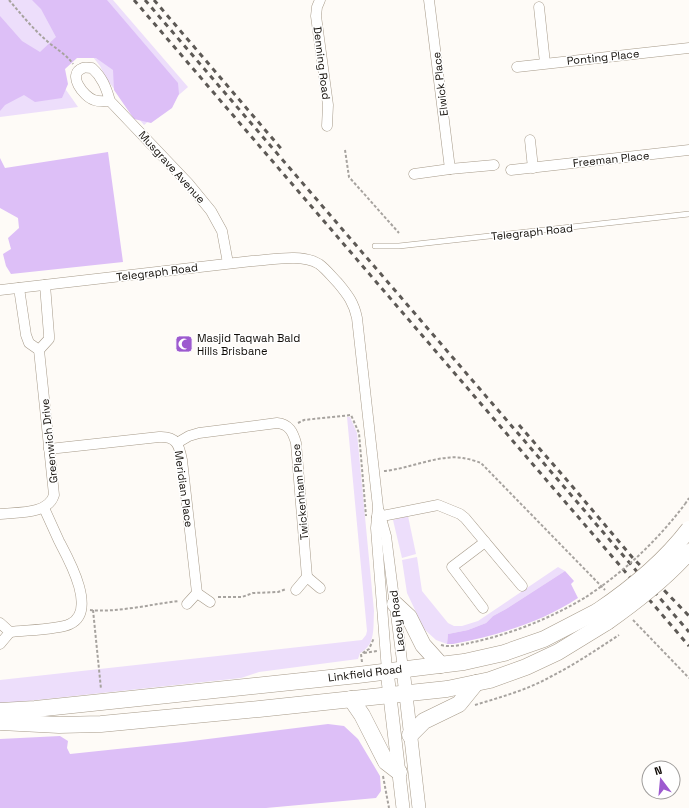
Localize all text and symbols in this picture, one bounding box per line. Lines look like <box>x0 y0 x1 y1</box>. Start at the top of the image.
street label: Denning Road <box>311 26 333 100</box>
street label: Ponting Place <box>566 46 640 68</box>
street label: Elwick Place <box>429 51 451 117</box>
street label: Musgrave Avenue <box>136 128 208 206</box>
street label: Freeman Place <box>572 148 650 170</box>
street label: Telegraph Road <box>490 221 574 243</box>
street label: Telegraph Road <box>115 260 199 284</box>
place label: Masjid Taqwah Bald Hills Brisbane <box>197 331 300 358</box>
mosque icon: Masjid Taqwah Bald Hills Brisbane <box>174 334 194 354</box>
street label: Greenwich Drive <box>38 398 60 484</box>
street label: Twickenham Place <box>289 443 311 541</box>
street label: Meridian Place <box>172 450 196 528</box>
street label: Lacey Road <box>386 589 408 653</box>
street label: Linkfield Road <box>327 661 403 685</box>
north arrow <box>641 760 681 800</box>
text: N <box>653 763 664 778</box>

